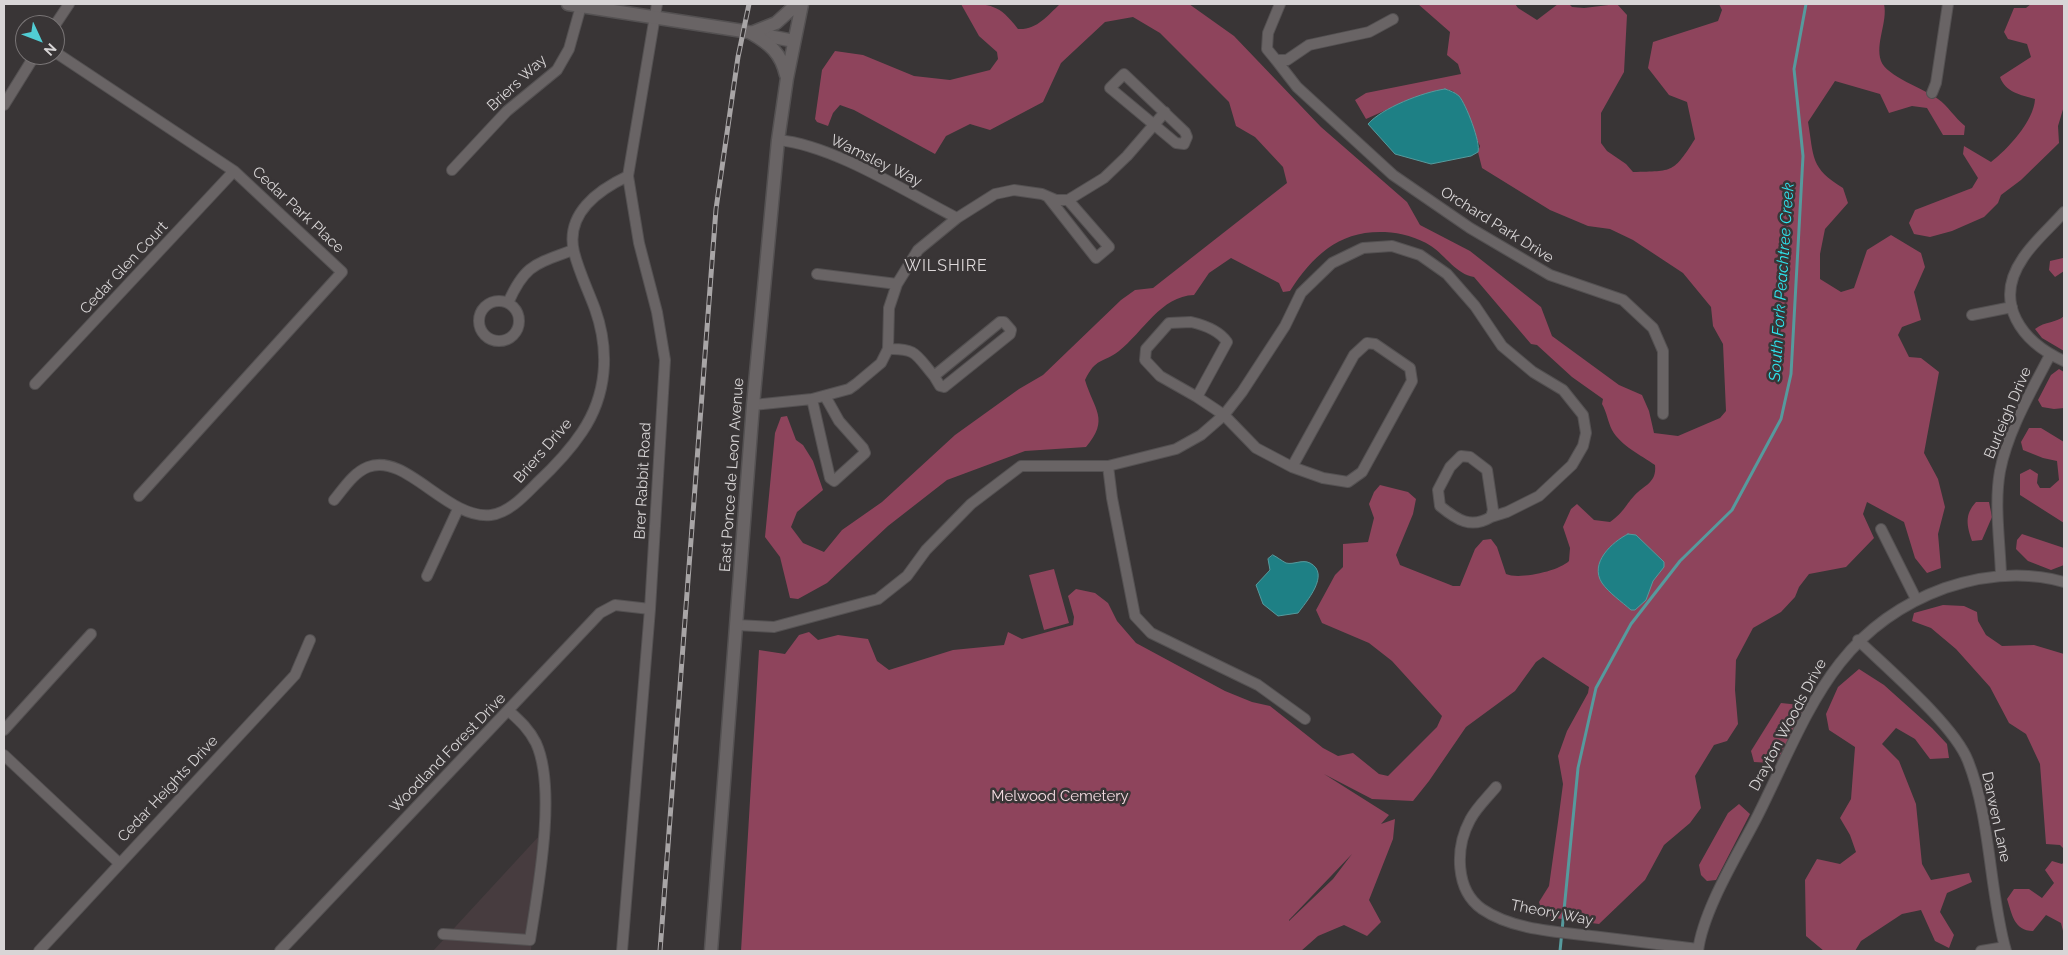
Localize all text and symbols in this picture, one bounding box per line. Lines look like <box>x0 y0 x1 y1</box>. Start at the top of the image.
north arrow <box>15 15 65 65</box>
text: N <box>41 40 60 59</box>
street label: Briers Way <box>484 51 550 115</box>
street label: Wamsley Way <box>827 131 925 191</box>
street label: Cedar Park Place <box>248 163 348 257</box>
water label: South Fork Peachtree Creek <box>1765 182 1799 382</box>
street label: Orchard Park Drive <box>1437 183 1557 267</box>
street label: Cedar Glen Court <box>76 218 172 318</box>
district label: WILSHIRE <box>903 256 989 276</box>
street label: Burleigh Drive <box>1981 364 2035 462</box>
street label: East Ponce de Leon Avenue <box>716 377 748 573</box>
street label: Briers Drive <box>510 415 576 487</box>
street label: Brer Rabbit Road <box>631 422 655 540</box>
street label: Drayton Woods Drive <box>1746 656 1830 794</box>
street label: Woodland Forest Drive <box>386 690 510 816</box>
street label: Cedar Heights Drive <box>114 732 222 846</box>
street label: Darwen Lane <box>1978 770 2014 864</box>
park label: Melwood Cemetery <box>991 787 1129 805</box>
street label: Theory Way <box>1509 896 1595 930</box>

